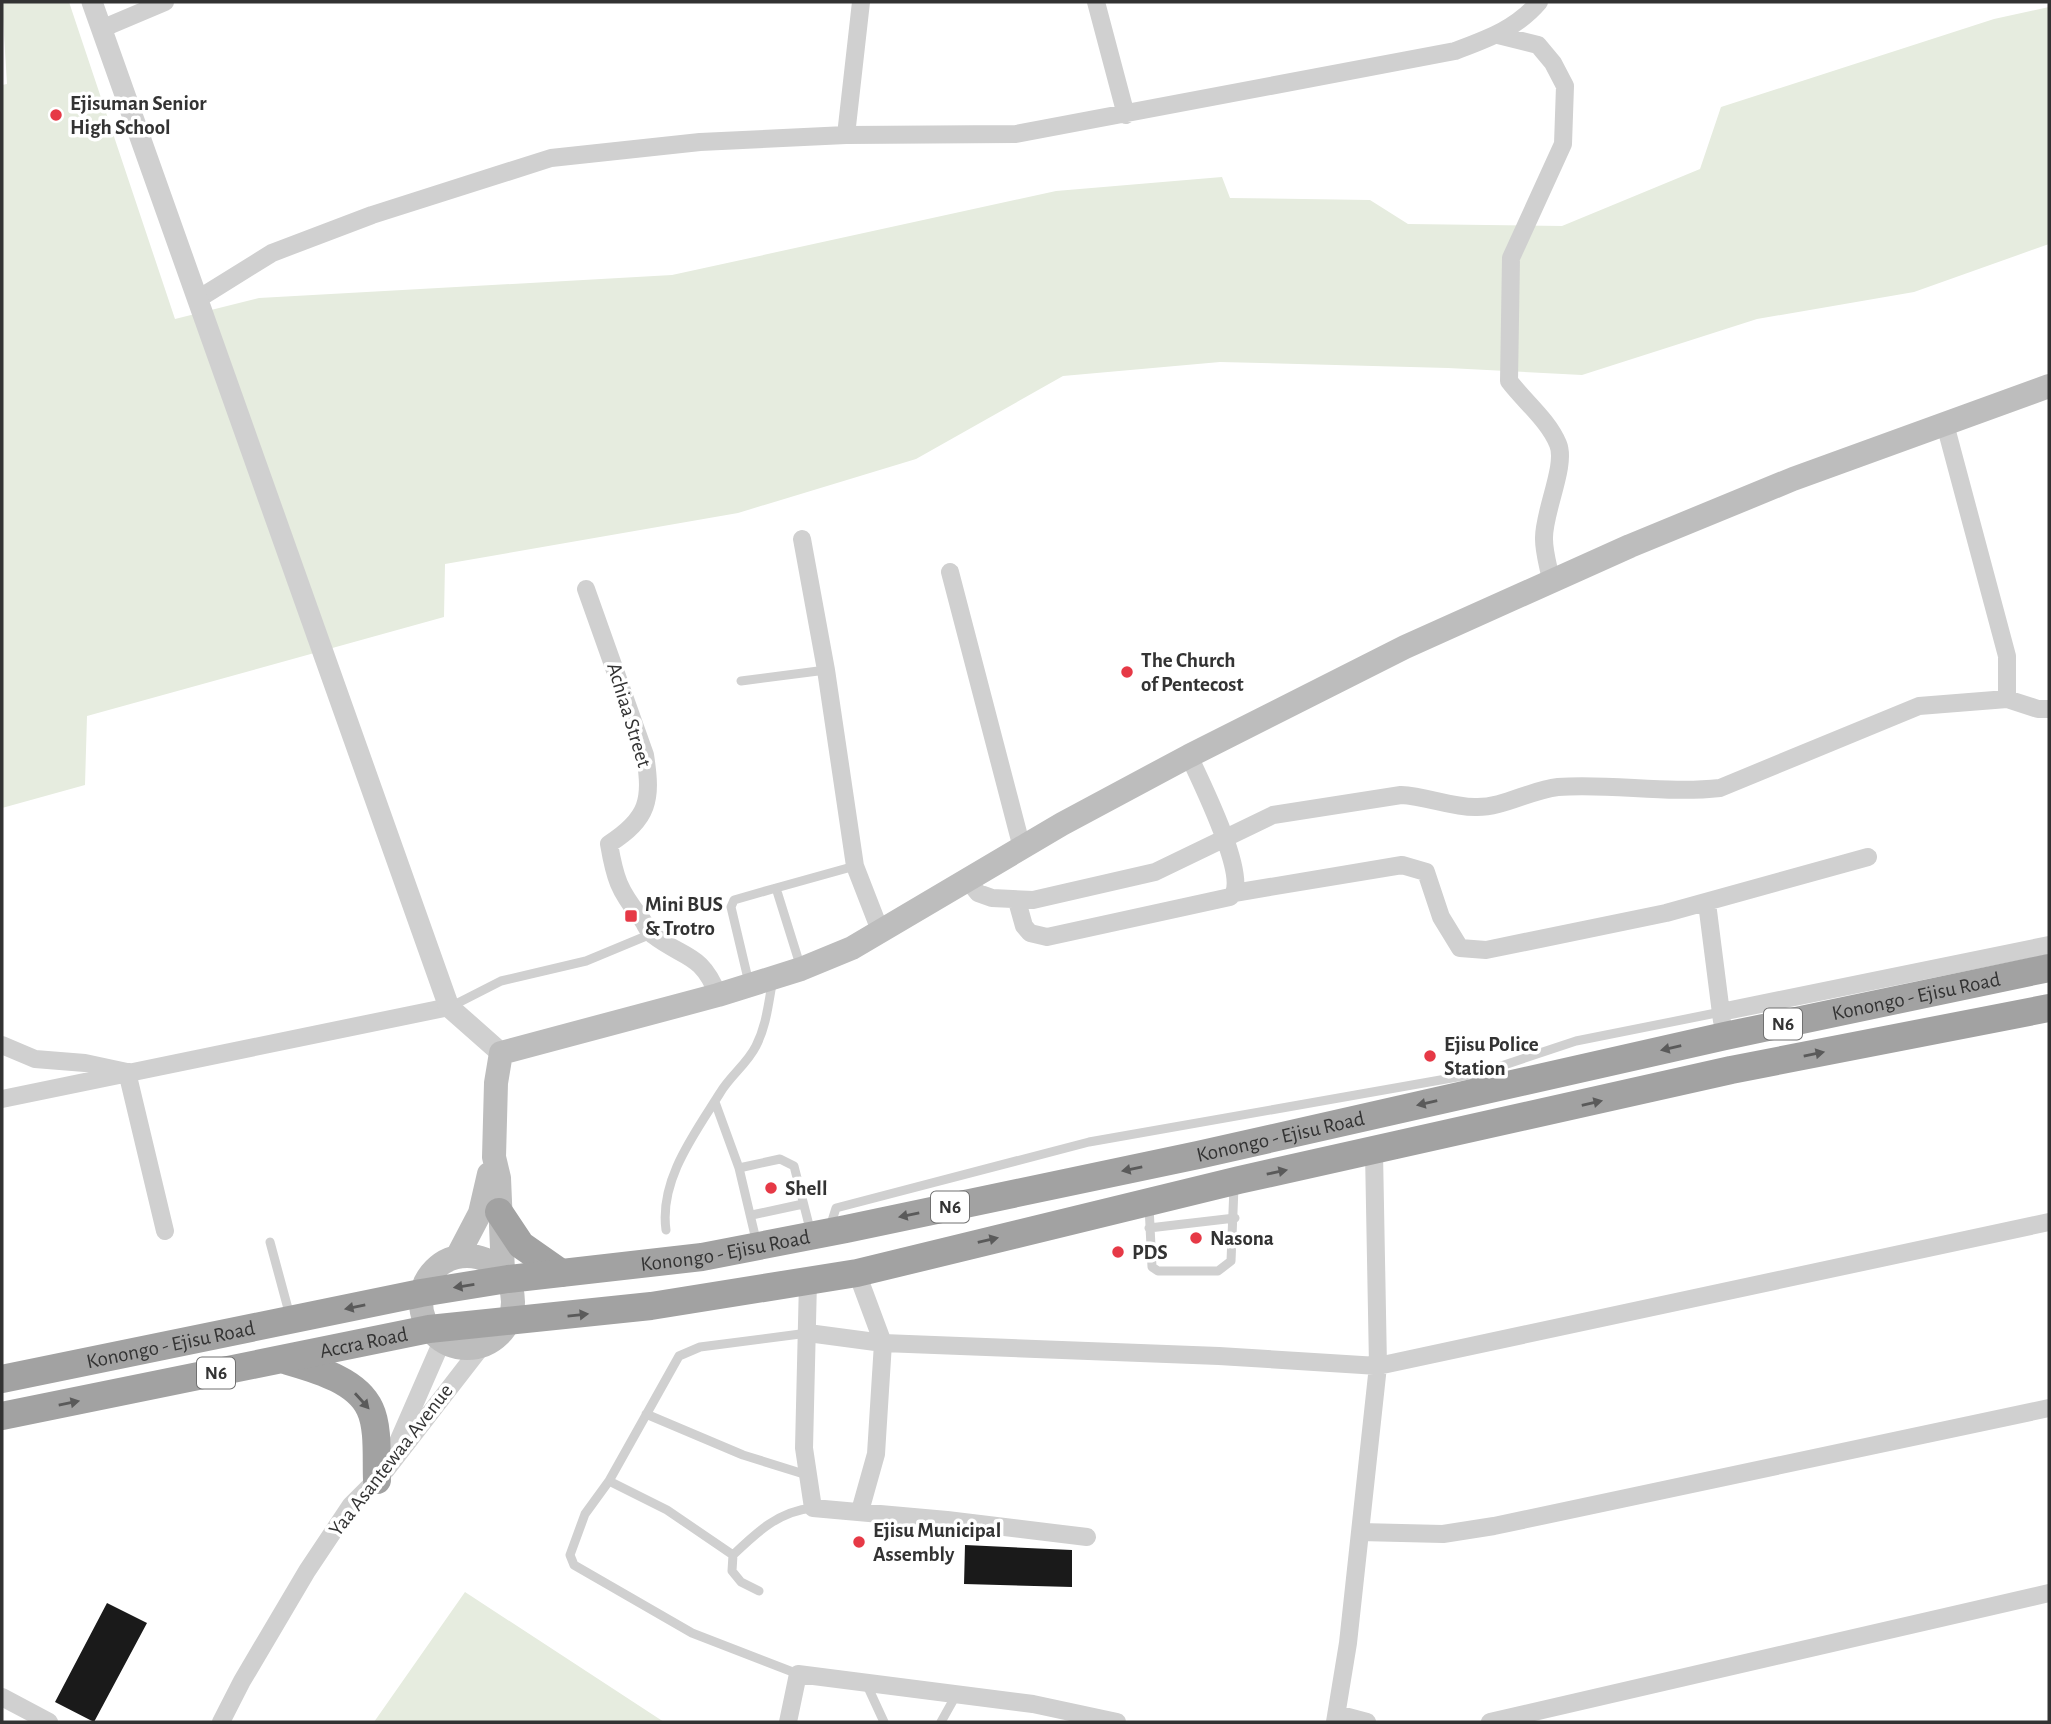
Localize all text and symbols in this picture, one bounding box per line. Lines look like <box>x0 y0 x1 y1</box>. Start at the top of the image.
place label: Ejisuman Senior High School <box>70 93 207 138</box>
marker: Ejisuman Senior High School <box>48 107 64 123</box>
place label: The Church of Pentecost <box>1141 650 1244 695</box>
street label: Achiaa Street <box>603 660 655 770</box>
marker: The Church of Pentecost <box>1119 664 1135 680</box>
place label: Mini BUS & Trotro <box>645 894 723 939</box>
marker: Mini BUS & Trotro <box>623 908 639 924</box>
street label: Konongo - Ejisu Road <box>1830 968 2002 1024</box>
road number: N6 <box>1764 1008 1802 1040</box>
place label: Ejisu Police Station <box>1444 1034 1539 1079</box>
one-way arrow <box>1660 1043 1682 1054</box>
marker: Ejisu Police Station <box>1422 1048 1438 1064</box>
one-way arrow <box>1803 1048 1825 1059</box>
one-way arrow <box>1581 1097 1603 1108</box>
one-way arrow <box>1416 1098 1438 1109</box>
street label: Konongo - Ejisu Road <box>1195 1107 1366 1166</box>
one-way arrow <box>1121 1164 1143 1175</box>
one-way arrow <box>1266 1167 1288 1178</box>
place label: Shell <box>785 1178 827 1199</box>
marker: Shell <box>763 1180 779 1196</box>
road number: N6 <box>931 1191 969 1222</box>
one-way arrow <box>898 1210 920 1221</box>
street label: Konongo - Ejisu Road <box>639 1226 812 1274</box>
place label: Nasona <box>1210 1228 1274 1249</box>
marker: Nasona <box>1188 1230 1204 1246</box>
one-way arrow <box>978 1234 1000 1245</box>
place label: PDS <box>1132 1242 1168 1263</box>
marker: PDS <box>1110 1244 1126 1260</box>
one-way arrow <box>453 1281 475 1292</box>
one-way arrow <box>344 1302 366 1313</box>
one-way arrow <box>567 1309 589 1320</box>
street label: Konongo - Ejisu Road <box>84 1317 257 1372</box>
street label: Accra Road <box>318 1323 410 1362</box>
road number: N6 <box>197 1358 235 1388</box>
street label: Yaa Asantewaa Avenue <box>325 1380 457 1540</box>
one-way arrow <box>354 1392 370 1410</box>
one-way arrow <box>58 1397 80 1408</box>
place label: Ejisu Municipal Assembly <box>873 1520 1001 1565</box>
marker: Ejisu Municipal Assembly <box>851 1534 867 1550</box>

